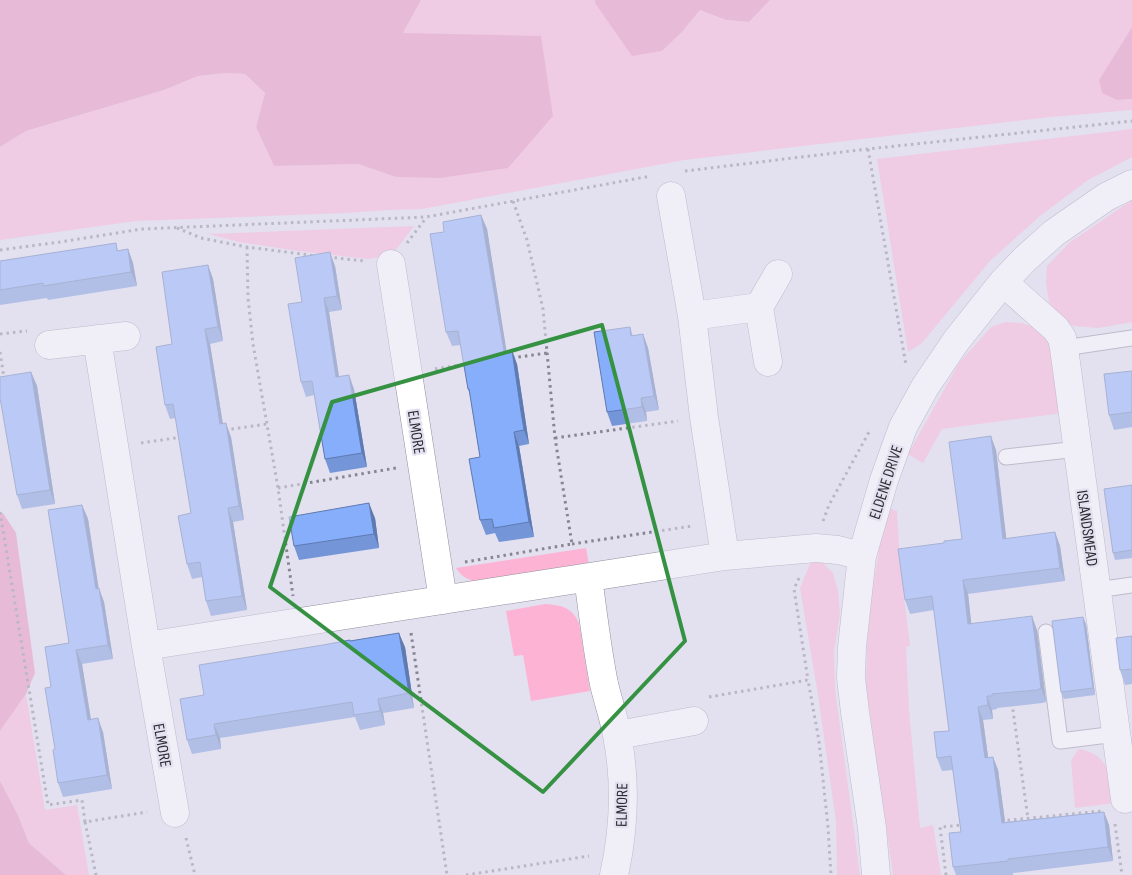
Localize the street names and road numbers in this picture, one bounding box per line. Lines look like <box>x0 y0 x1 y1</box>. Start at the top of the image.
street label: ELMORE <box>403 409 428 455</box>
street label: ELDENE DRIVE <box>866 443 907 522</box>
street label: ISLANDSMEAD <box>1072 489 1101 568</box>
street label: ELMORE <box>148 722 175 769</box>
street label: ELMORE <box>613 783 632 827</box>

